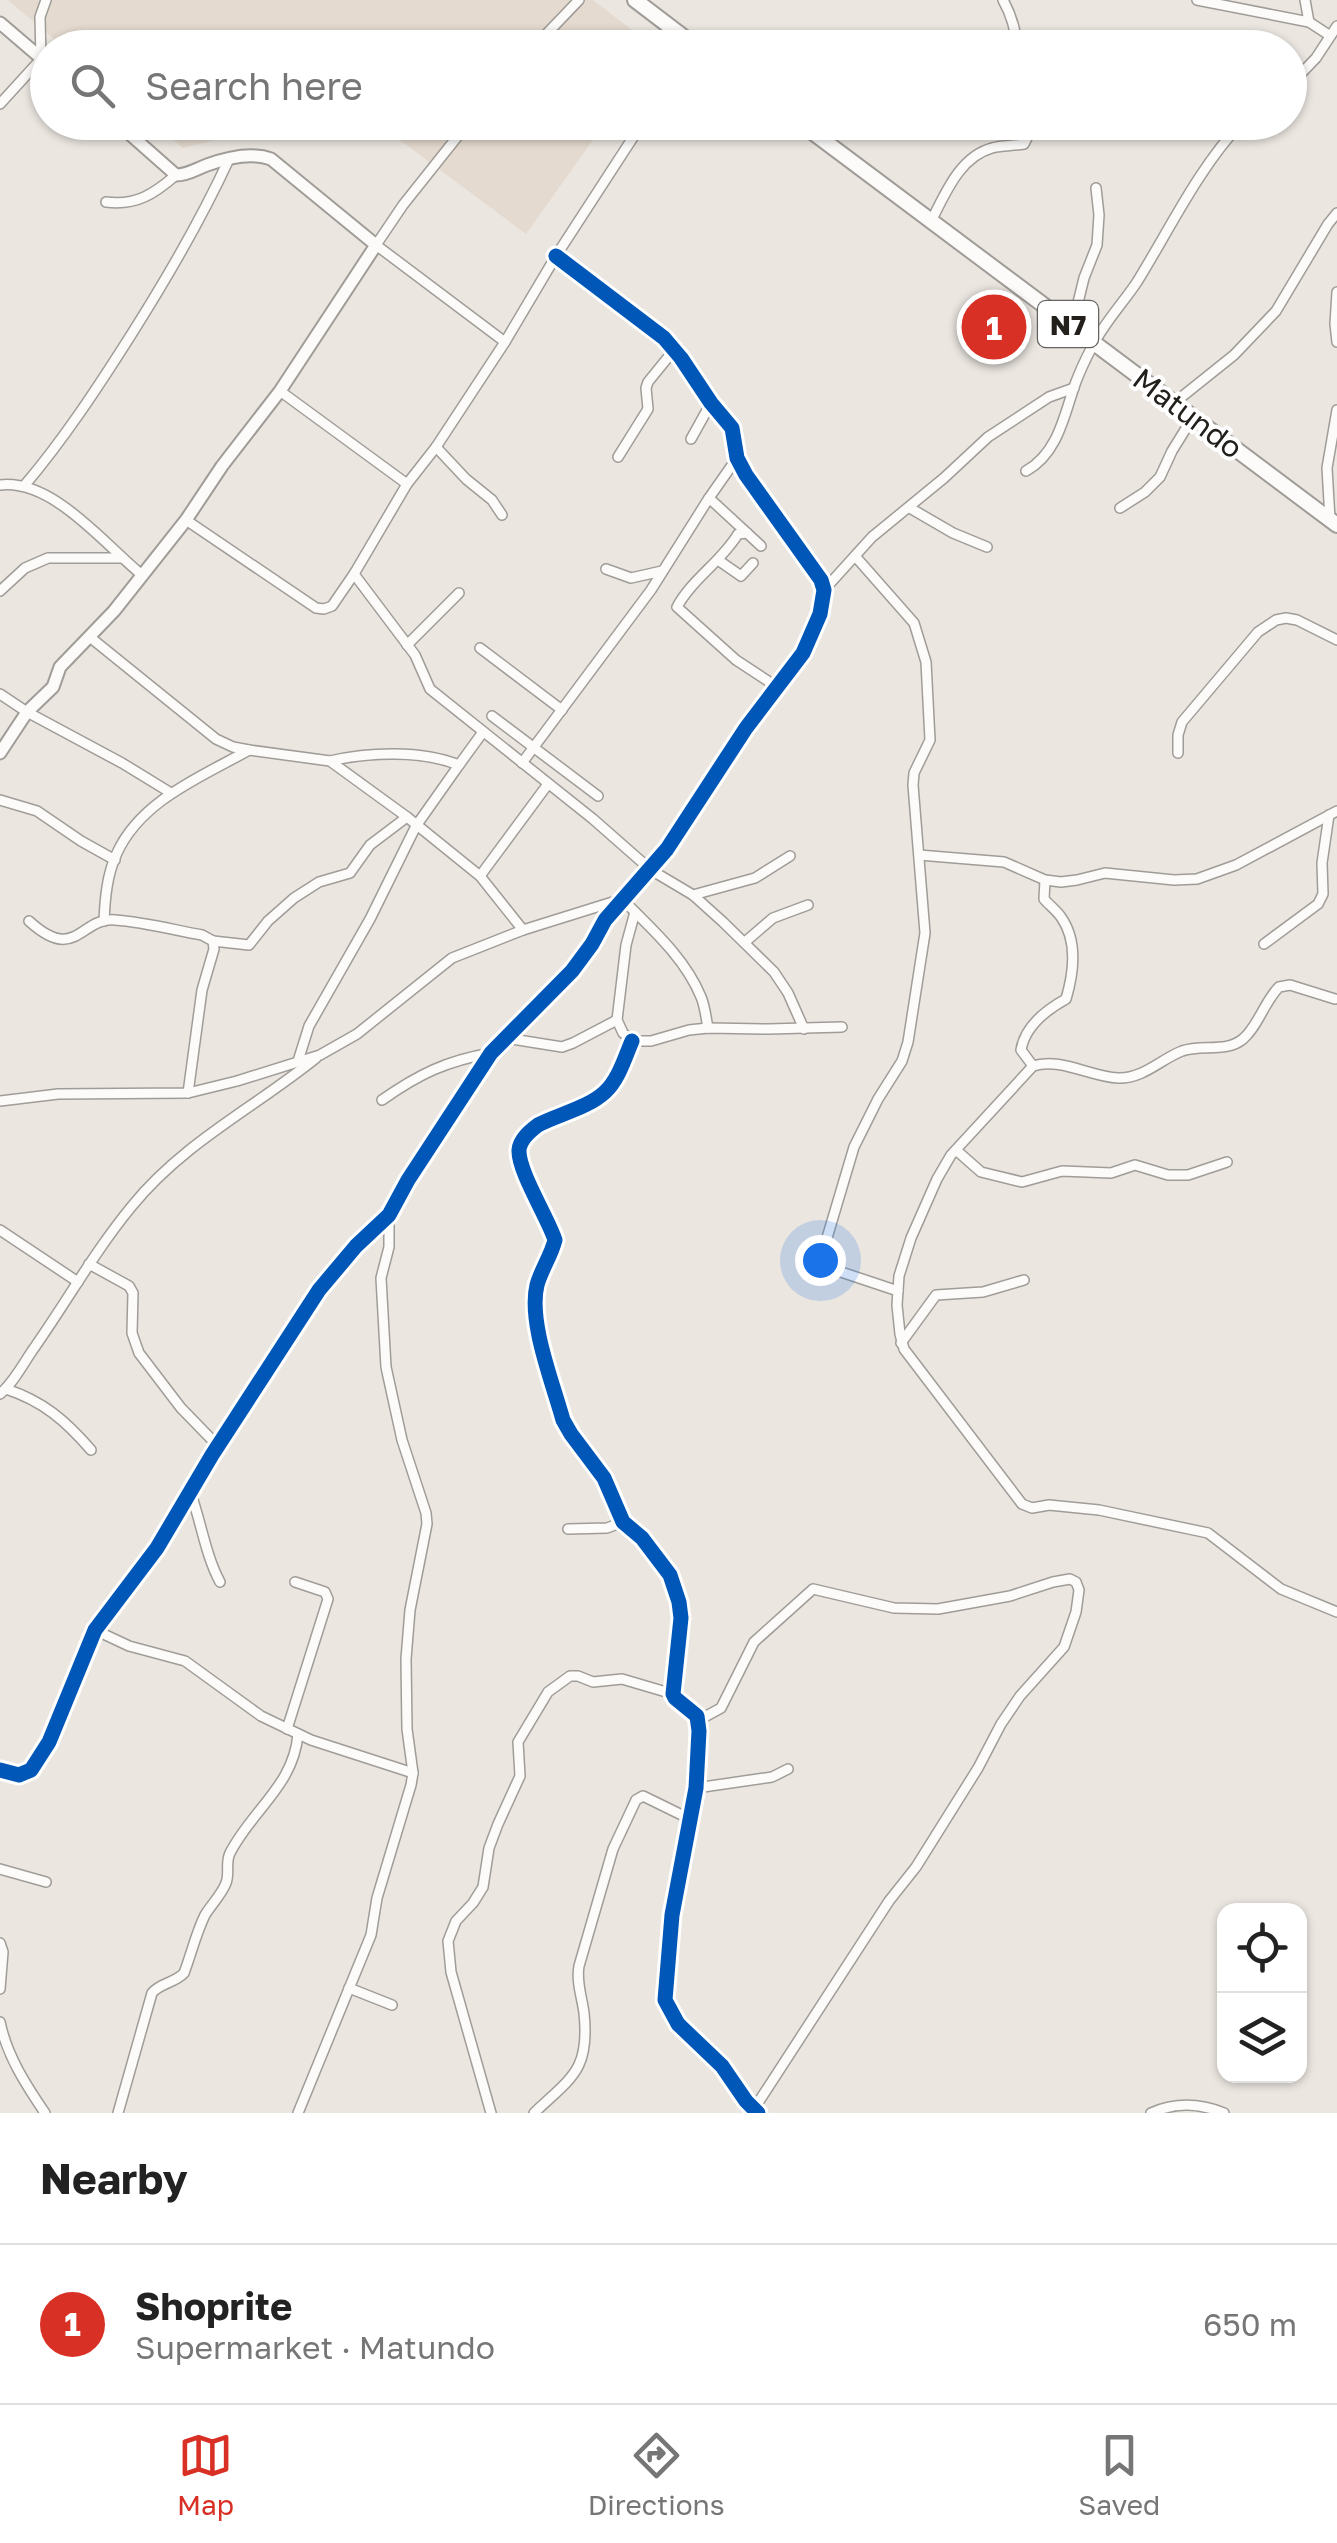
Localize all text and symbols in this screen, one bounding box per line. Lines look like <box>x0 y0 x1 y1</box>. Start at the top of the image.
search box <box>30 30 1307 140</box>
icon: search <box>65 58 120 113</box>
text: Search here <box>145 63 363 108</box>
pin: 1 <box>962 290 1026 364</box>
road number: N7 <box>1038 301 1098 347</box>
street label: Matundo <box>1126 360 1250 466</box>
your location <box>795 1235 846 1286</box>
map controls <box>1217 1903 1307 2083</box>
button: locate <box>1217 1903 1307 1993</box>
button: layers <box>1217 1993 1307 2083</box>
text: Nearby <box>40 2153 188 2203</box>
text: Shoprite <box>135 2283 292 2328</box>
text: 1 <box>64 2305 81 2343</box>
text: 650 m <box>1203 2305 1297 2343</box>
text: Supermarket · Matundo <box>135 2328 495 2366</box>
tab: Map <box>177 2428 234 2521</box>
tab: Directions <box>588 2428 725 2521</box>
tab: Saved <box>1078 2428 1160 2521</box>

